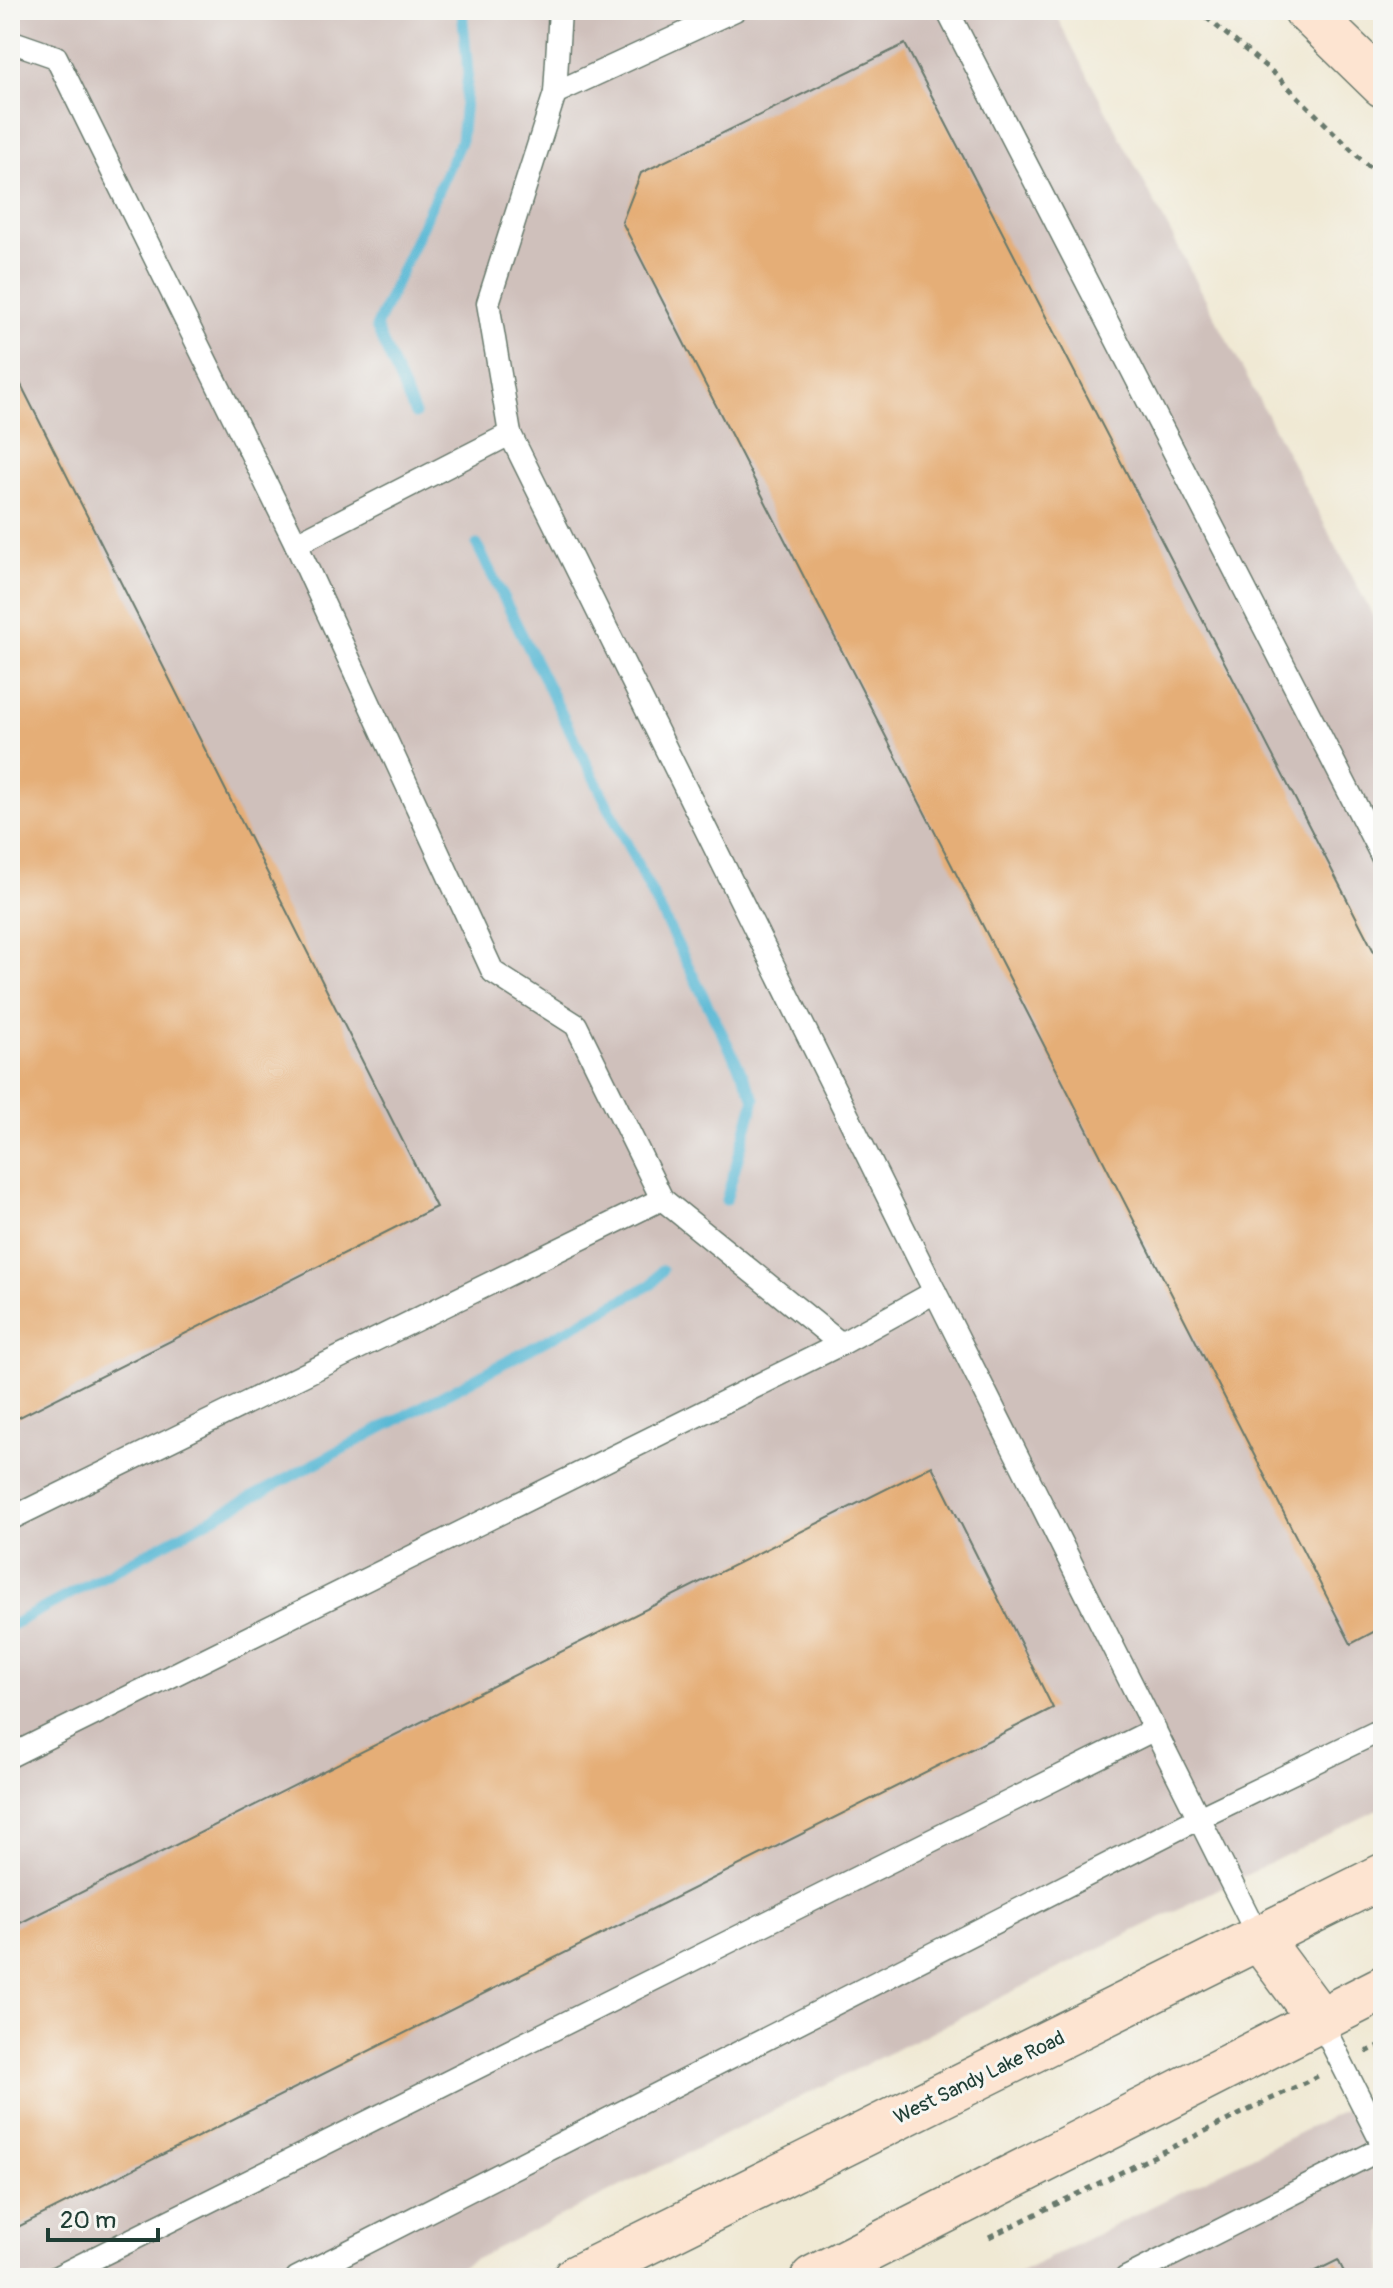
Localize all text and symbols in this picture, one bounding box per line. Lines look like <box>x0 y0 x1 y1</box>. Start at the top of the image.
street label: West Sandy Lake Road <box>890 2025 1069 2130</box>
scale bar <box>48 2192 158 2242</box>
text: 20 m <box>60 2206 116 2235</box>

